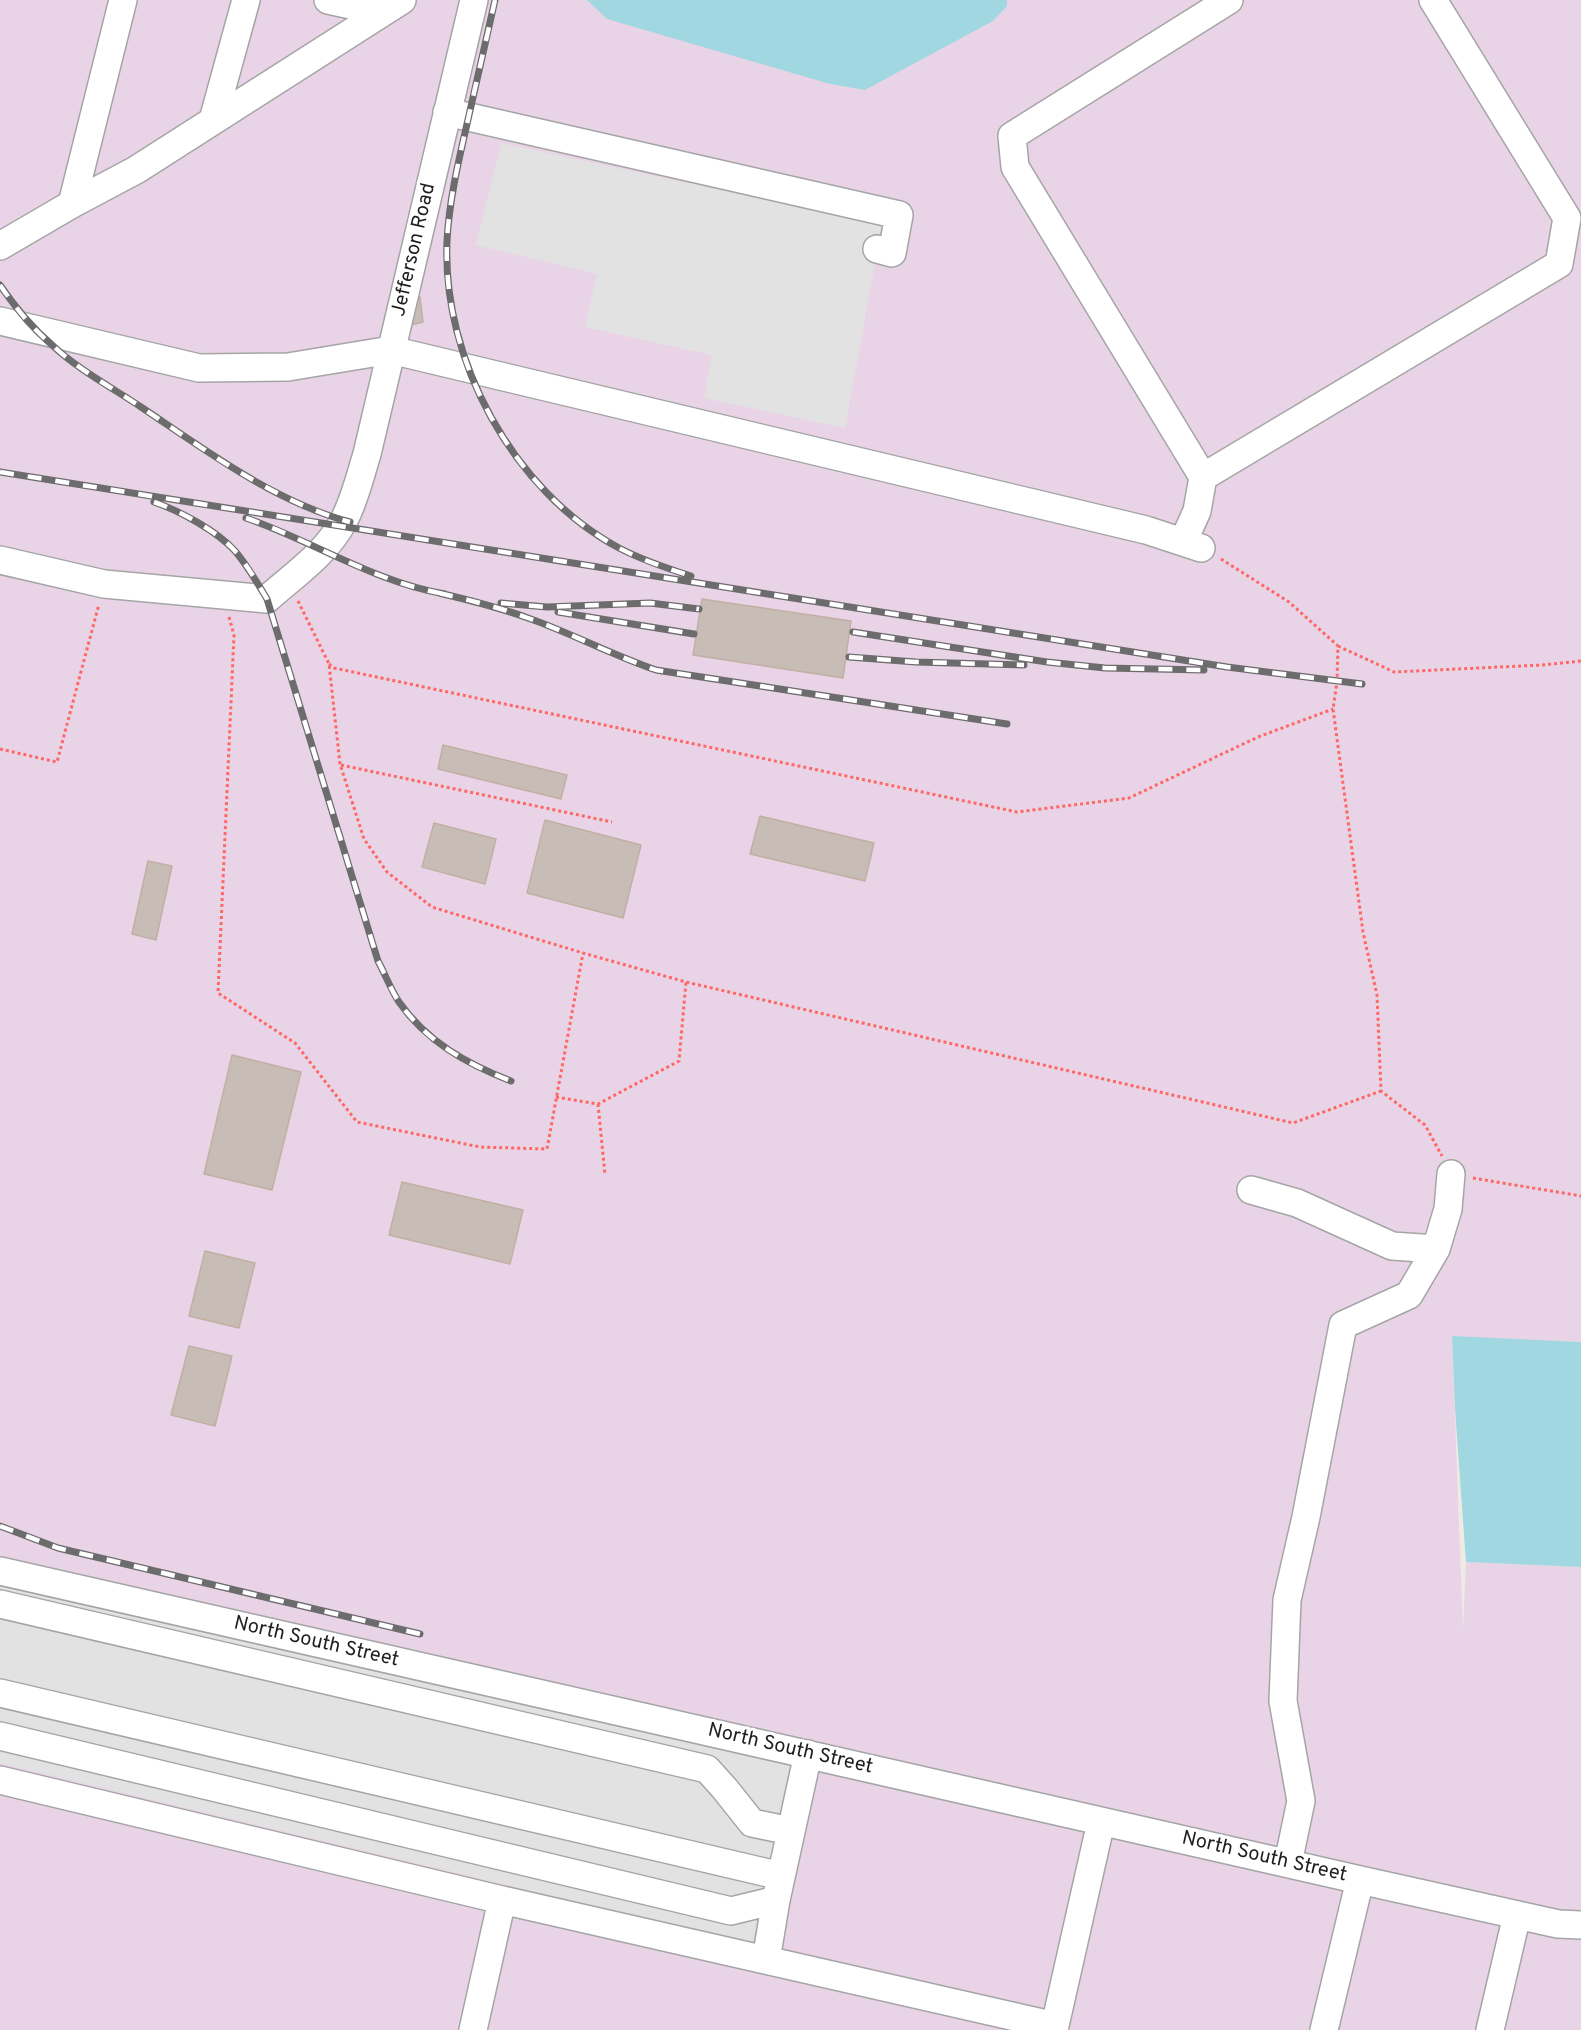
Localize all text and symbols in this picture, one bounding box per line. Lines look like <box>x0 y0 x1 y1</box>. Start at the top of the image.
street label: Jefferson Road <box>388 181 442 319</box>
street label: North South Street <box>231 1612 401 1674</box>
street label: North South Street <box>705 1719 875 1781</box>
street label: North South Street <box>1179 1827 1349 1889</box>

